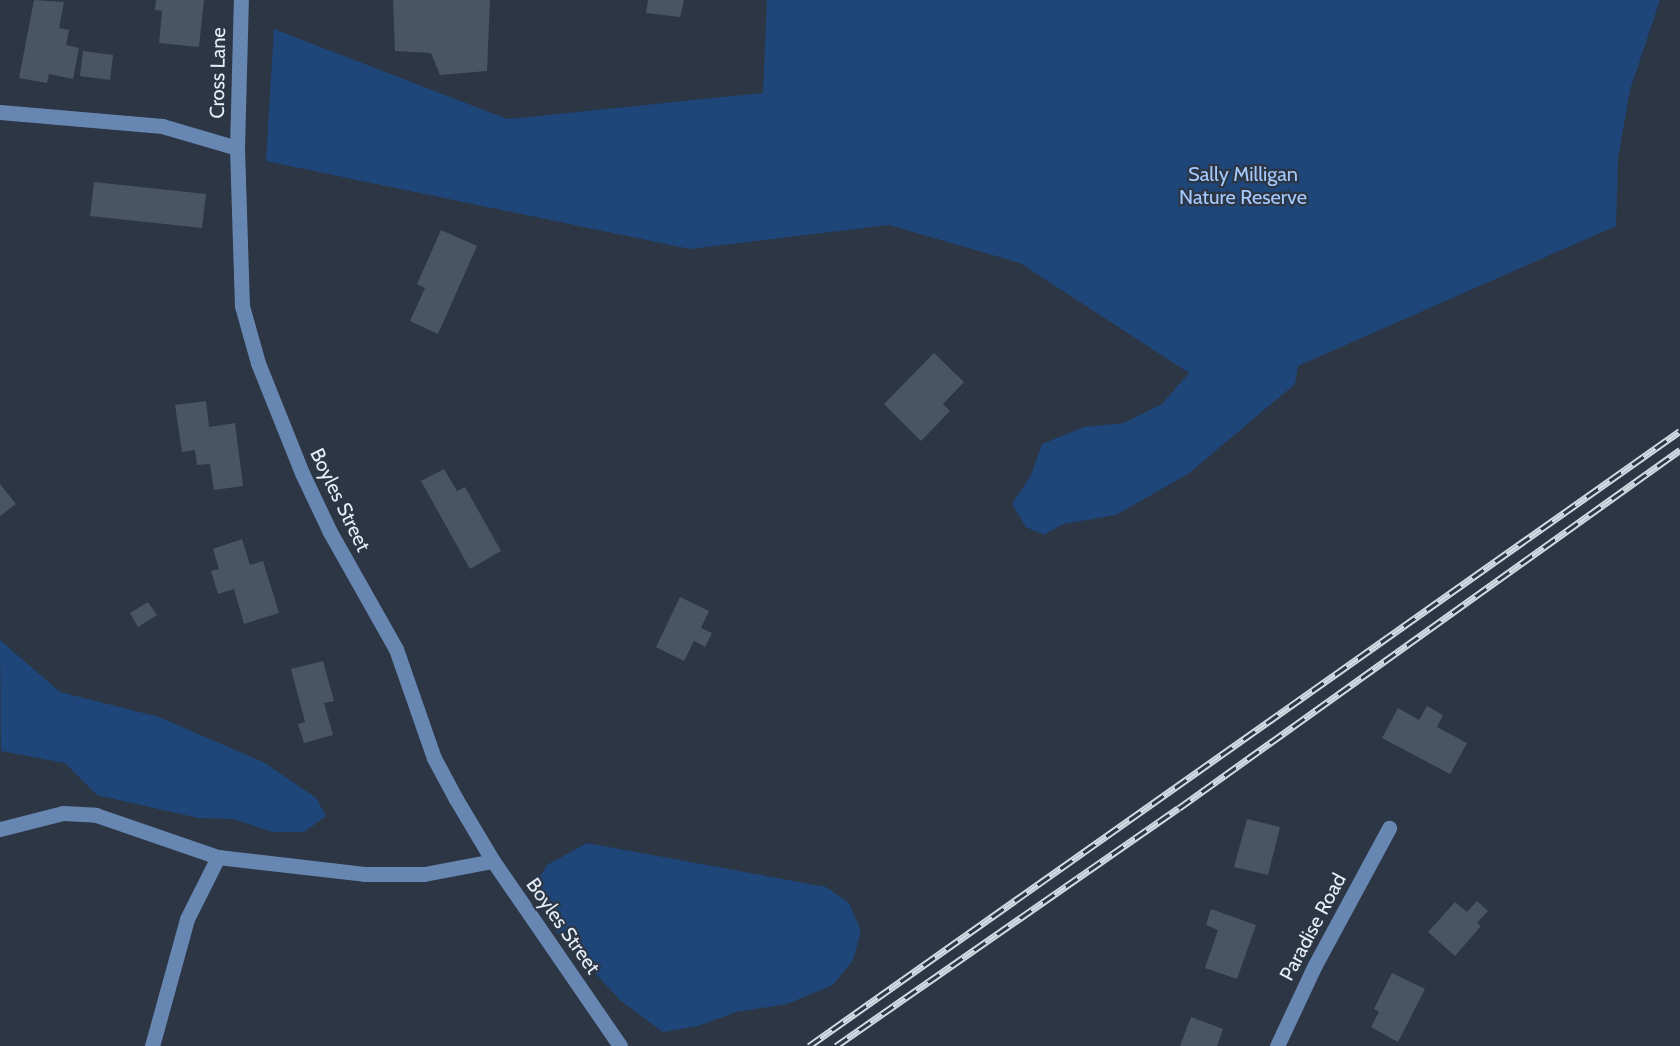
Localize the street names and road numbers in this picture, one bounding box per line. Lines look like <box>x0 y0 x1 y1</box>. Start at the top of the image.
street label: Cross Lane <box>205 27 231 119</box>
street label: Boyles Street <box>305 444 375 556</box>
street label: Paradise Road <box>1275 869 1351 985</box>
street label: Boyles Street <box>521 873 605 979</box>

